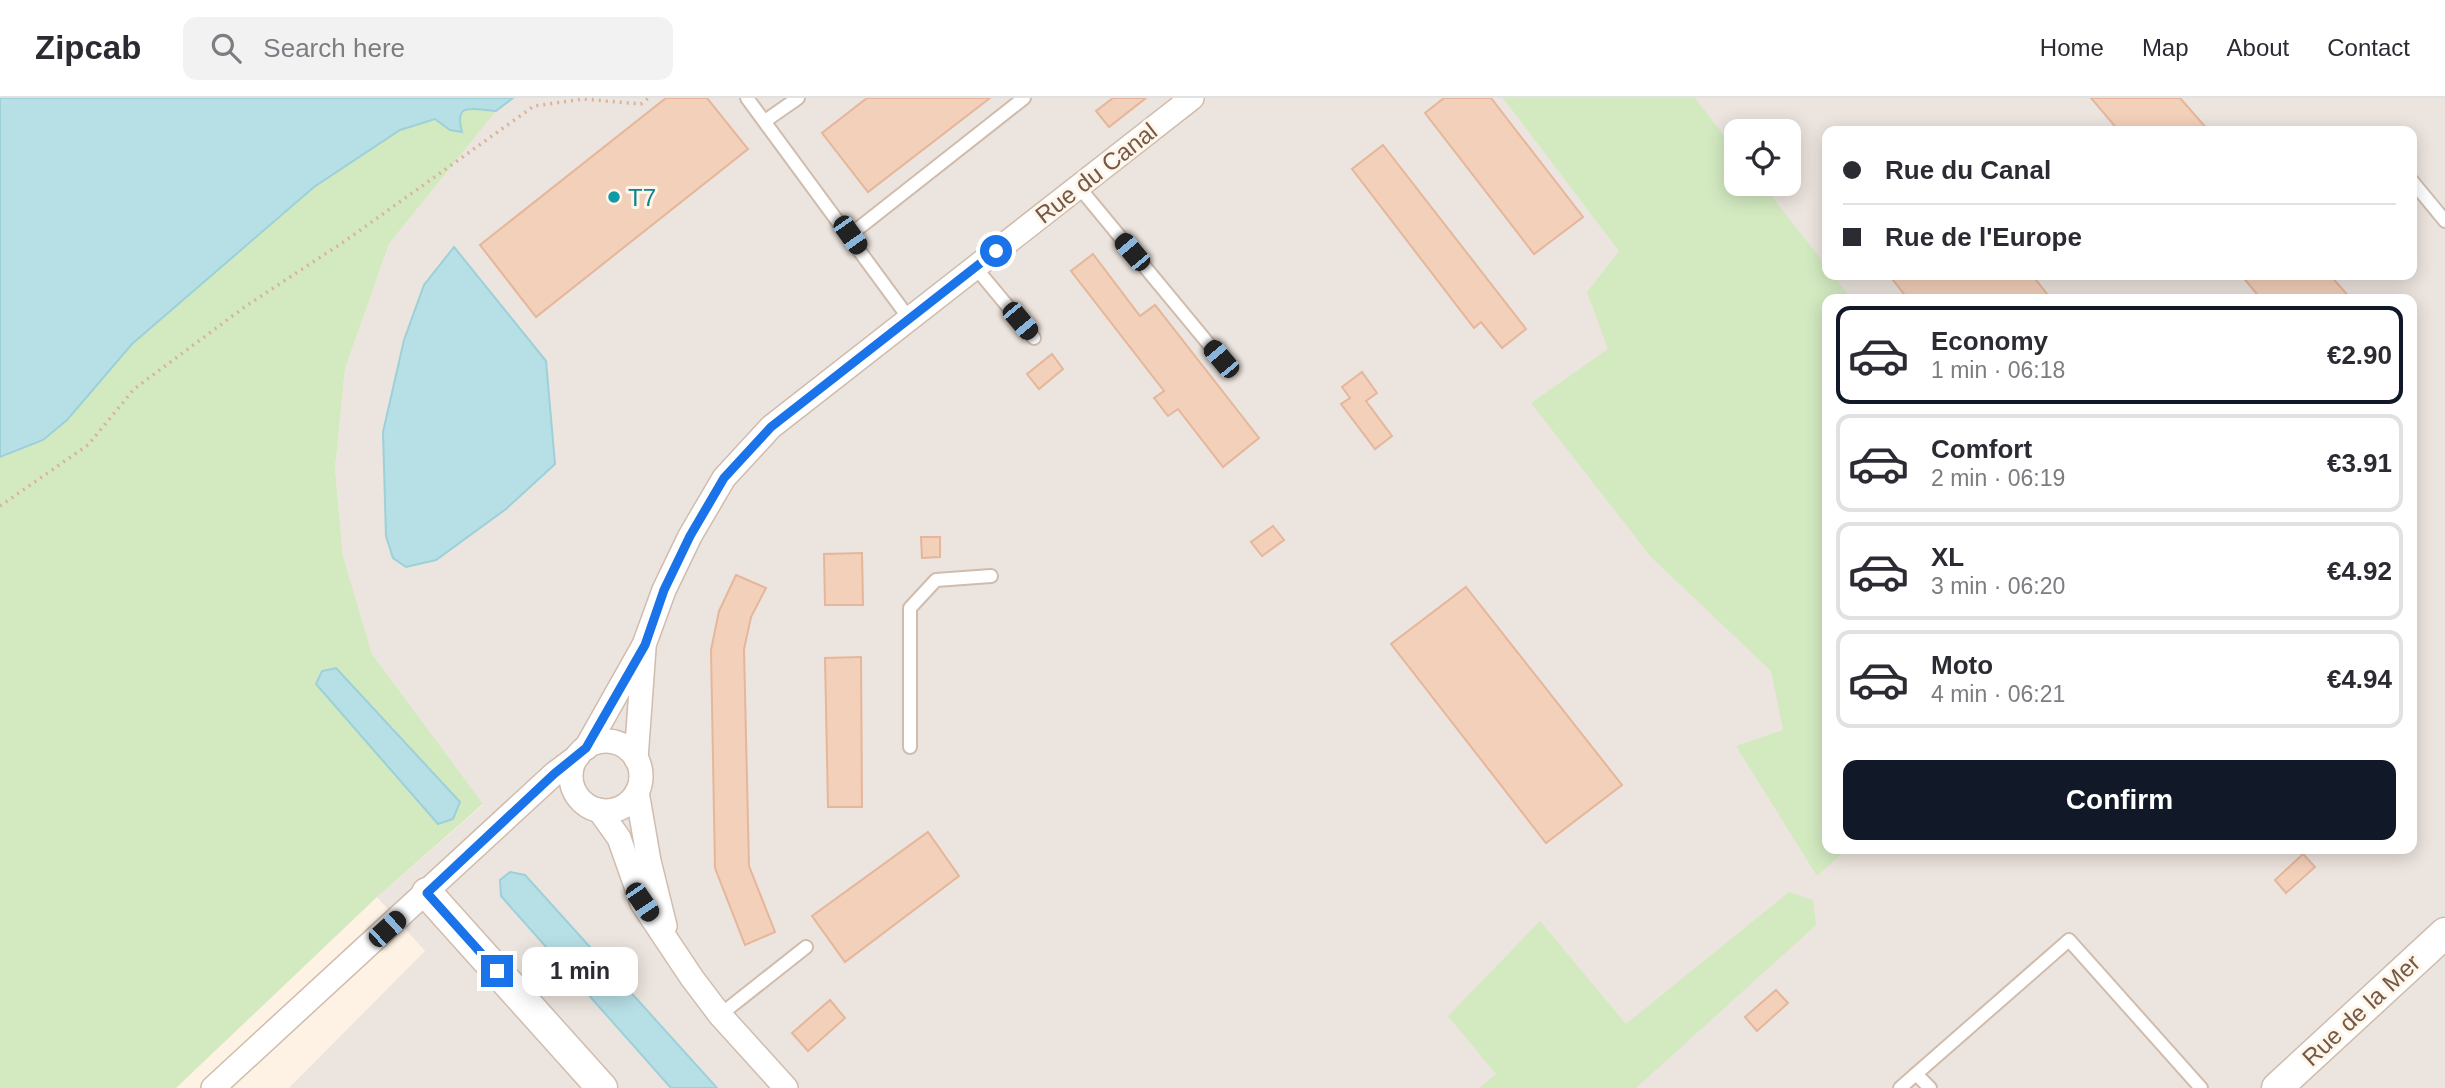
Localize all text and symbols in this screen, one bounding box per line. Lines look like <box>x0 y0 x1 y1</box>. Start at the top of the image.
search box <box>183 17 673 80</box>
text: Zipcab <box>35 29 141 66</box>
icon: search <box>207 29 245 67</box>
text: Search here <box>263 33 405 63</box>
text: Home <box>2040 34 2104 61</box>
text: Map <box>2142 34 2189 61</box>
text: About <box>2227 34 2289 61</box>
text: Contact <box>2327 34 2410 61</box>
street label: Rue du Canal <box>1030 117 1162 229</box>
map controls <box>1724 119 1801 196</box>
button: locate <box>1724 119 1801 196</box>
text: Rue du Canal <box>1885 155 2051 185</box>
place label: T7 <box>628 184 656 211</box>
marker: T7 <box>606 189 622 205</box>
car <box>830 212 871 258</box>
text: Rue de l'Europe <box>1885 222 2082 252</box>
car <box>1111 229 1154 275</box>
route start <box>980 235 1012 267</box>
car <box>999 298 1042 344</box>
icon: car <box>1847 324 1910 387</box>
text: Economy <box>1931 326 2048 356</box>
car <box>1200 336 1243 382</box>
text: €2.90 <box>2327 340 2392 370</box>
text: 1 min · 06:18 <box>1931 357 2065 383</box>
icon: car <box>1847 432 1910 495</box>
text: Comfort <box>1931 434 2032 464</box>
text: €3.91 <box>2327 448 2392 478</box>
text: 2 min · 06:19 <box>1931 465 2065 491</box>
icon: car <box>1847 540 1910 603</box>
text: XL <box>1931 542 1964 572</box>
text: €4.92 <box>2327 556 2392 586</box>
text: 3 min · 06:20 <box>1931 573 2065 599</box>
icon: car <box>1847 648 1910 711</box>
text: Moto <box>1931 650 1993 680</box>
text: €4.94 <box>2327 664 2392 694</box>
text: 4 min · 06:21 <box>1931 681 2065 707</box>
button: Confirm <box>1843 760 2396 840</box>
car <box>622 879 663 925</box>
car <box>365 907 410 951</box>
callout: 1 min <box>522 946 637 996</box>
street label: Rue de la Mer <box>2297 949 2425 1071</box>
route end <box>481 955 513 987</box>
text: 1 min <box>550 958 610 984</box>

